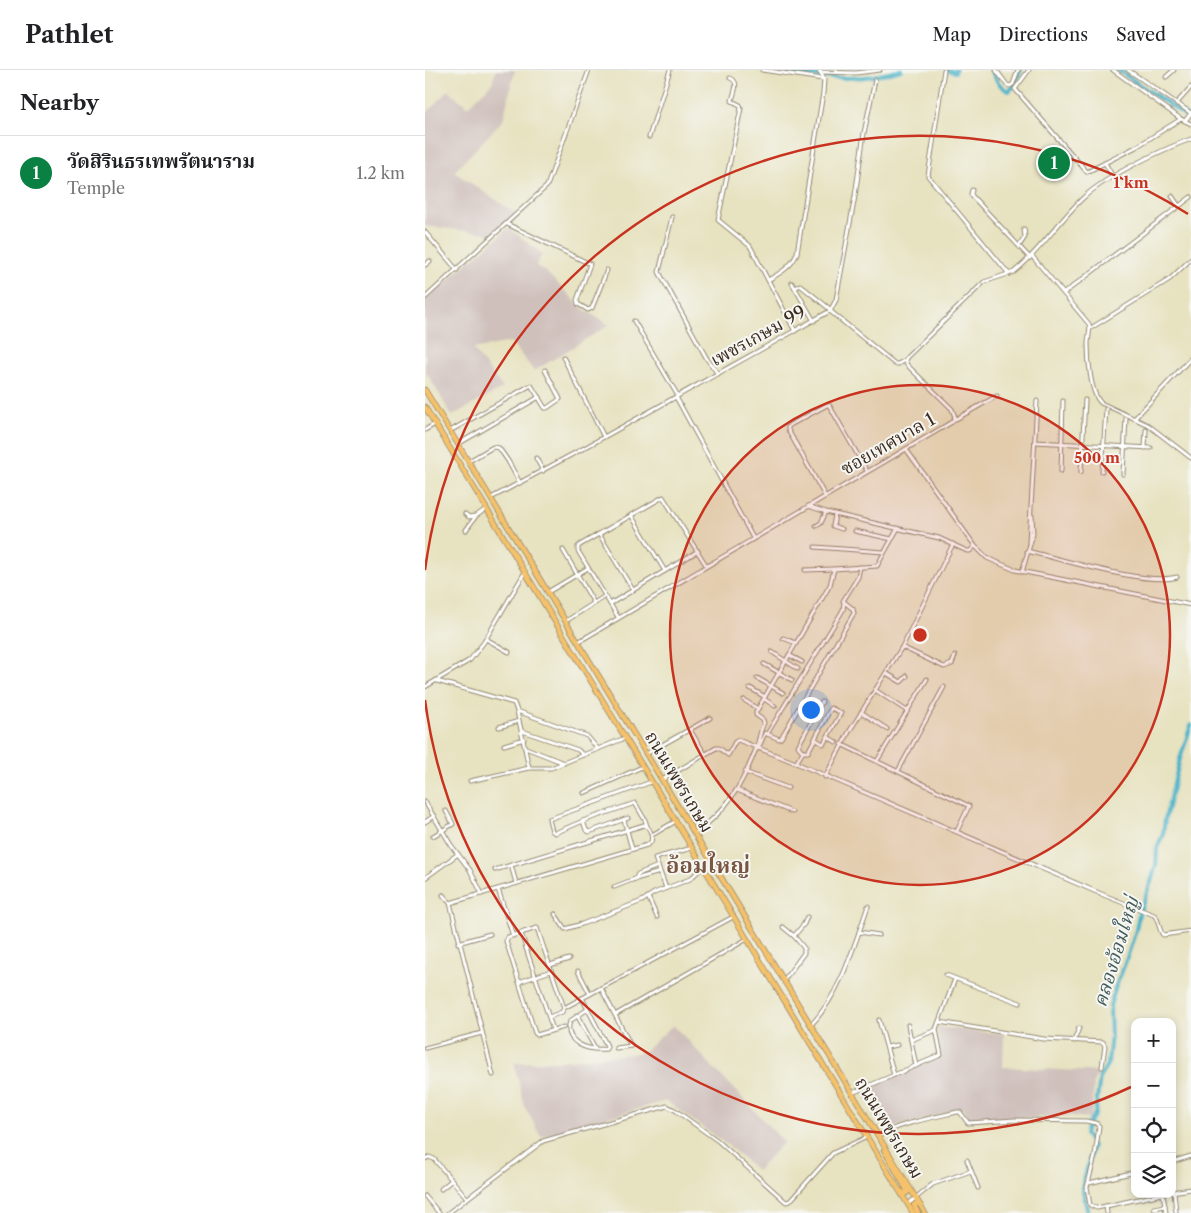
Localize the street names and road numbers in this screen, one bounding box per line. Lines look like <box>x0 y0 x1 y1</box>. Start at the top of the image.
street label: เพชรเกษม 99 <box>706 301 810 371</box>
street label: ซอยเทศบาล 1 <box>837 408 939 480</box>
street label: ถนนเพชรเกษม <box>640 727 718 837</box>
street label: ถนนเพชรเกษม <box>850 1073 928 1183</box>

